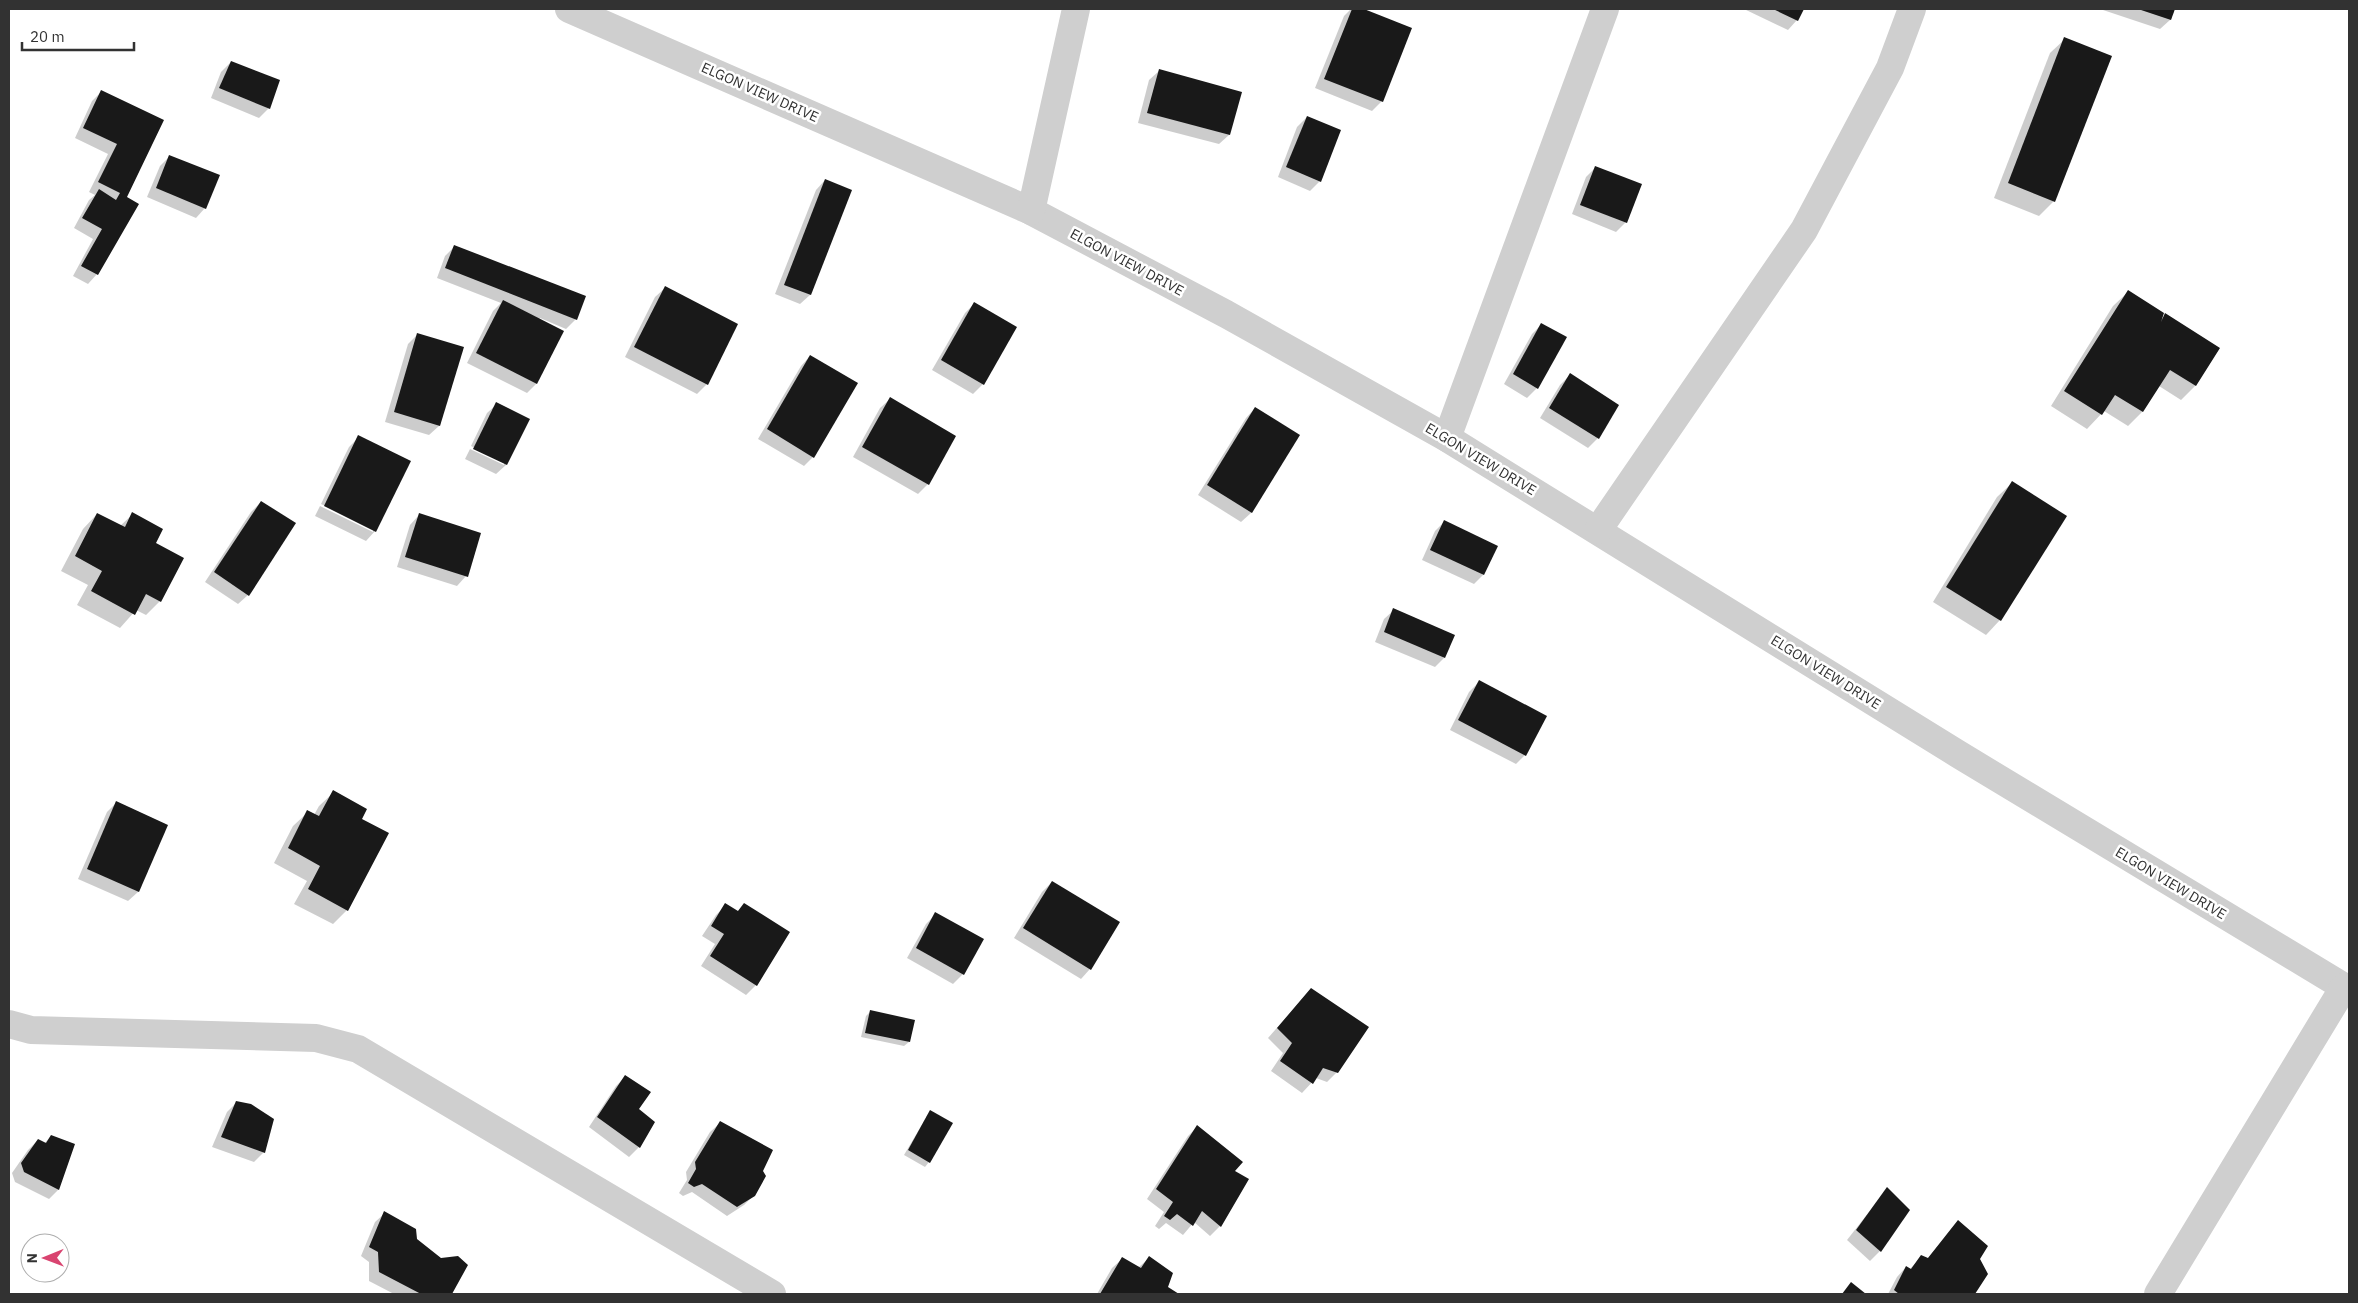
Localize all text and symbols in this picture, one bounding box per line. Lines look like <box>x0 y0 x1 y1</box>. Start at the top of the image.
scale bar <box>22 20 135 52</box>
text: 20 m <box>30 27 65 46</box>
street label: ELGON VIEW DRIVE <box>699 58 821 126</box>
street label: ELGON VIEW DRIVE <box>1067 224 1187 300</box>
street label: ELGON VIEW DRIVE <box>1422 419 1540 499</box>
street label: ELGON VIEW DRIVE <box>1768 631 1884 713</box>
street label: ELGON VIEW DRIVE <box>2112 843 2230 923</box>
north arrow <box>20 1233 70 1283</box>
text: N <box>23 1253 41 1263</box>

